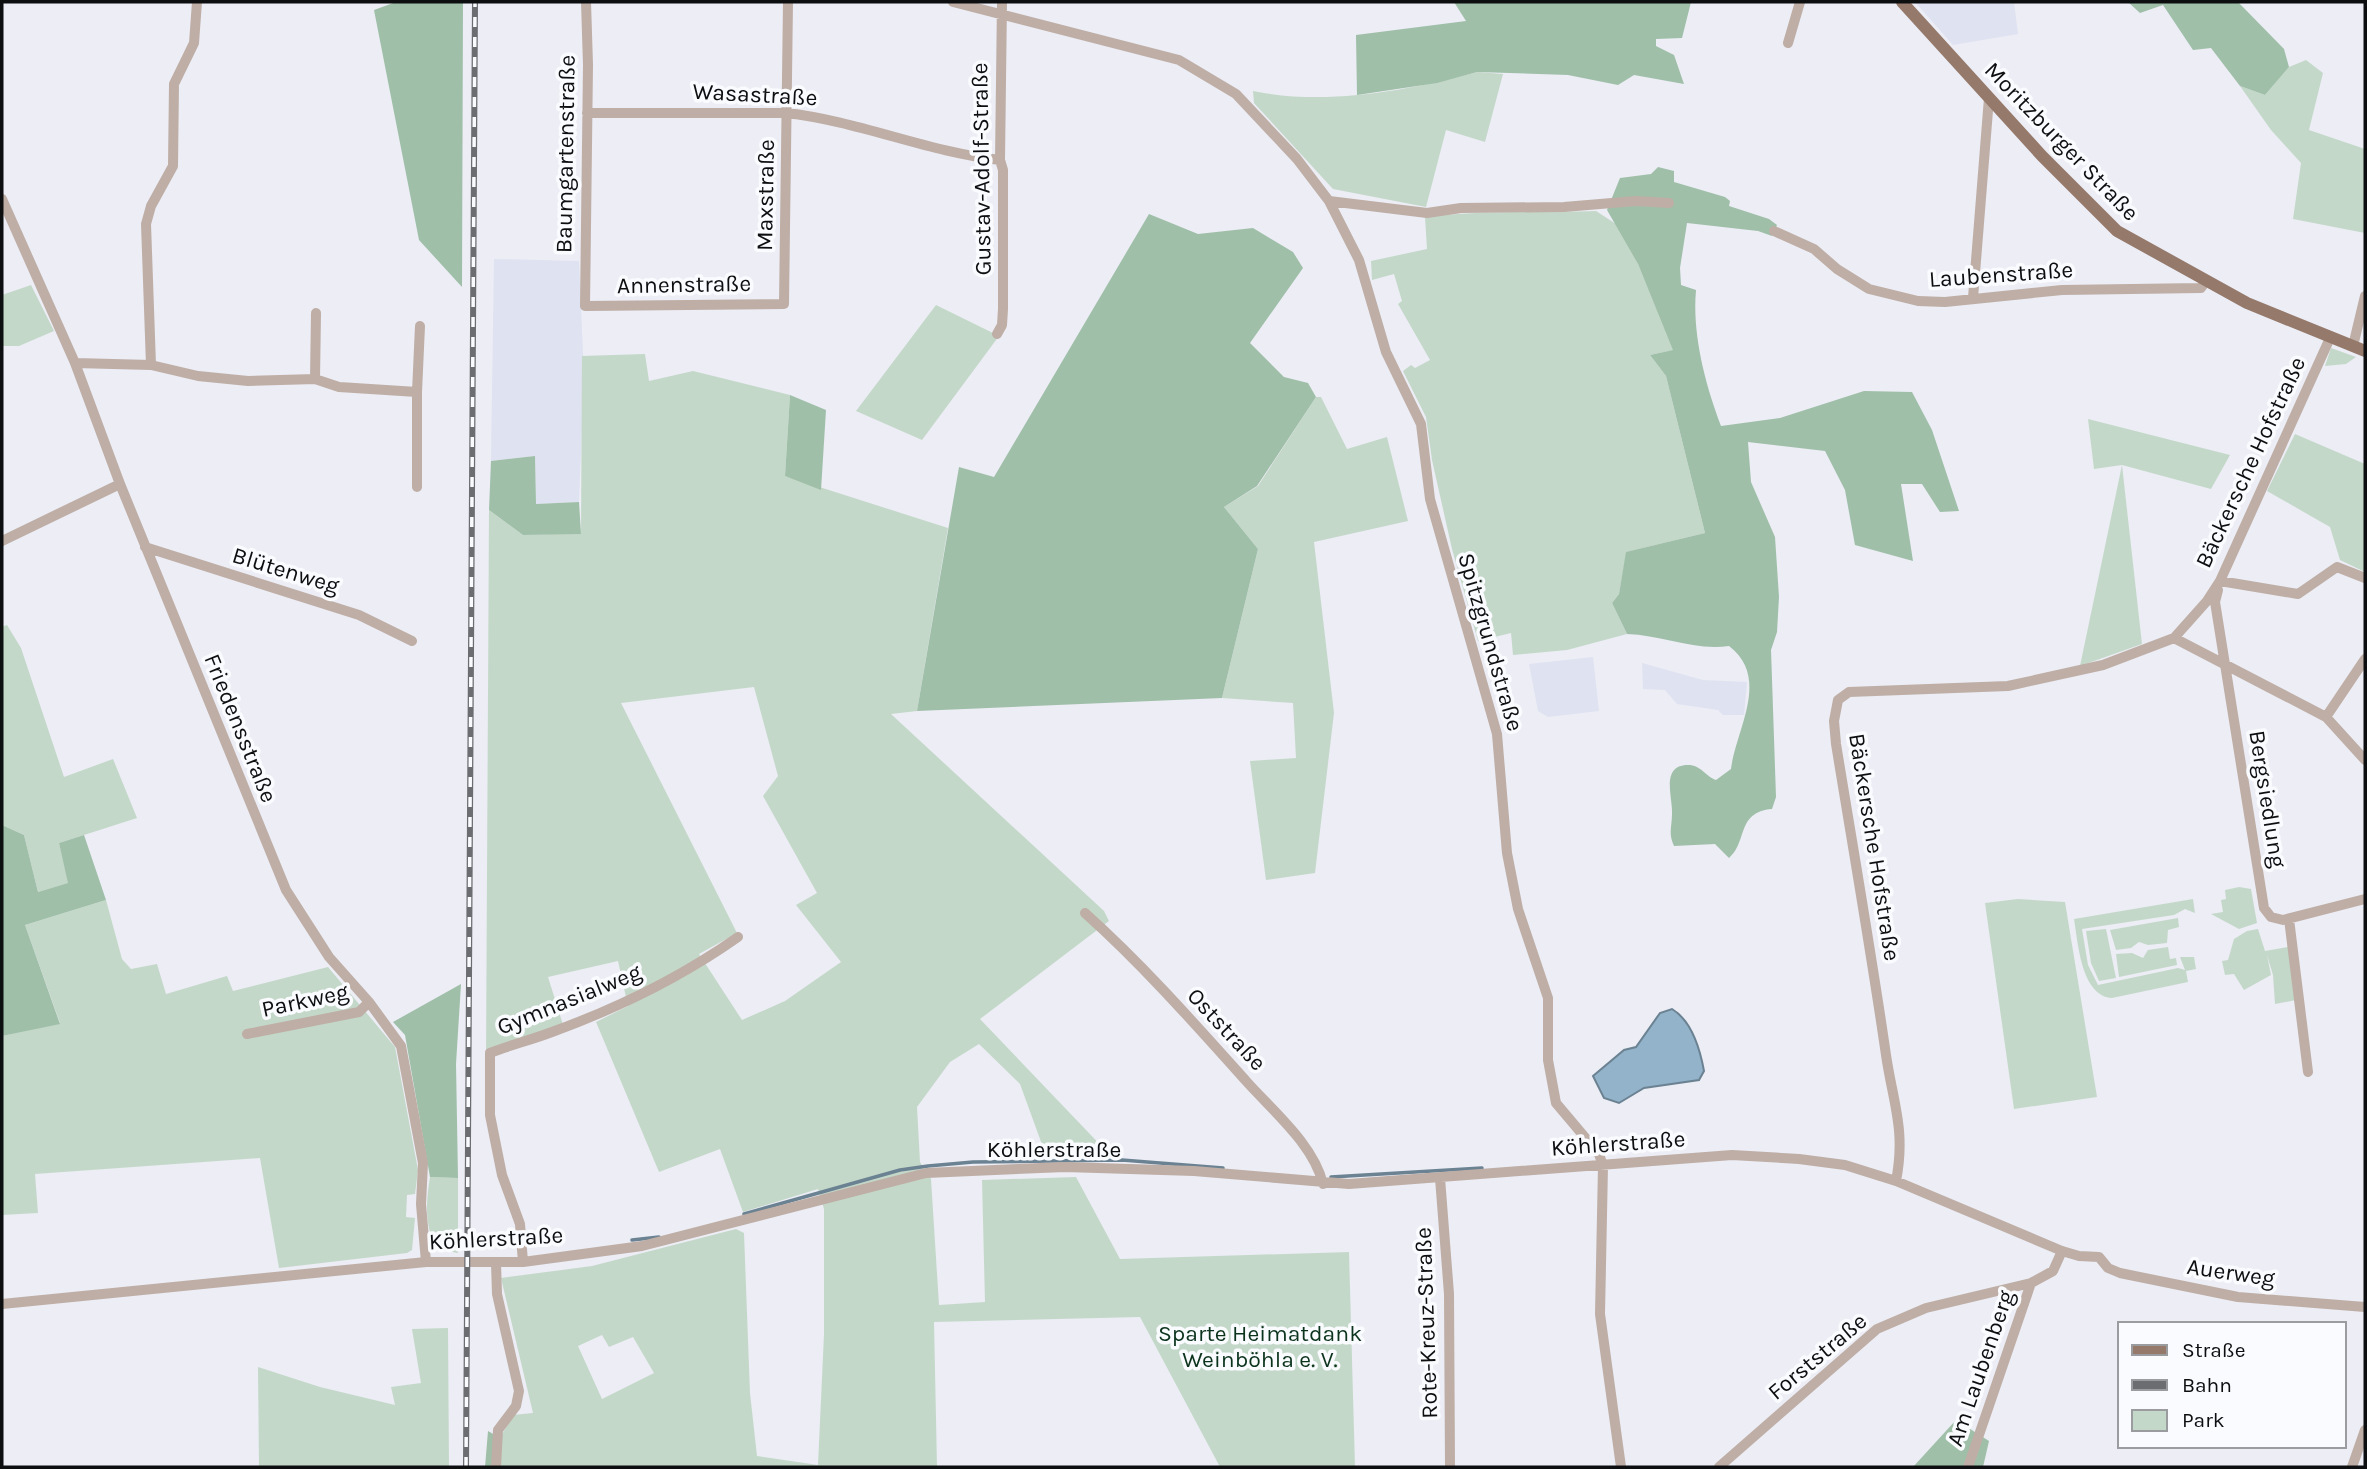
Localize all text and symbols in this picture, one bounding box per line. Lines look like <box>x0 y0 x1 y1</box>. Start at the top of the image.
street label: Baumgartenstraße <box>550 55 581 253</box>
street label: Moritzburger Straße <box>1979 56 2144 226</box>
street label: Gustav-Adolf-Straße <box>966 62 997 276</box>
street label: Wasastraße <box>692 78 818 111</box>
street label: Maxstraße <box>751 139 780 251</box>
street label: Laubenstraße <box>1928 256 2074 293</box>
street label: Annenstraße <box>617 270 751 299</box>
street label: Bäckersche Hofstraße <box>2190 352 2311 572</box>
street label: Blütenweg <box>229 541 343 600</box>
street label: Spitzgrundstraße <box>1452 550 1529 734</box>
street label: Friedensstraße <box>198 650 283 807</box>
street label: Bergsiedlung <box>2243 728 2292 870</box>
street label: Bäckersche Hofstraße <box>1843 731 1906 963</box>
street label: Gymnasialweg <box>493 958 645 1041</box>
street label: Parkweg <box>259 978 351 1023</box>
street label: Oststraße <box>1182 982 1272 1076</box>
street label: Köhlerstraße <box>1550 1125 1686 1162</box>
street label: Köhlerstraße <box>987 1136 1121 1163</box>
street label: Köhlerstraße <box>428 1221 564 1256</box>
street label: Rote-Kreuz-Straße <box>1410 1227 1443 1419</box>
street label: Auerweg <box>2185 1253 2277 1292</box>
street label: Am Laubenberg <box>1941 1287 2020 1450</box>
street label: Forststraße <box>1762 1307 1872 1406</box>
park label: Sparte Heimatdank Weinböhla e. V. <box>1158 1320 1362 1373</box>
legend <box>2118 1322 2346 1448</box>
text: Straße <box>2182 1338 2245 1362</box>
text: Bahn <box>2182 1373 2232 1397</box>
text: Park <box>2182 1408 2225 1432</box>

